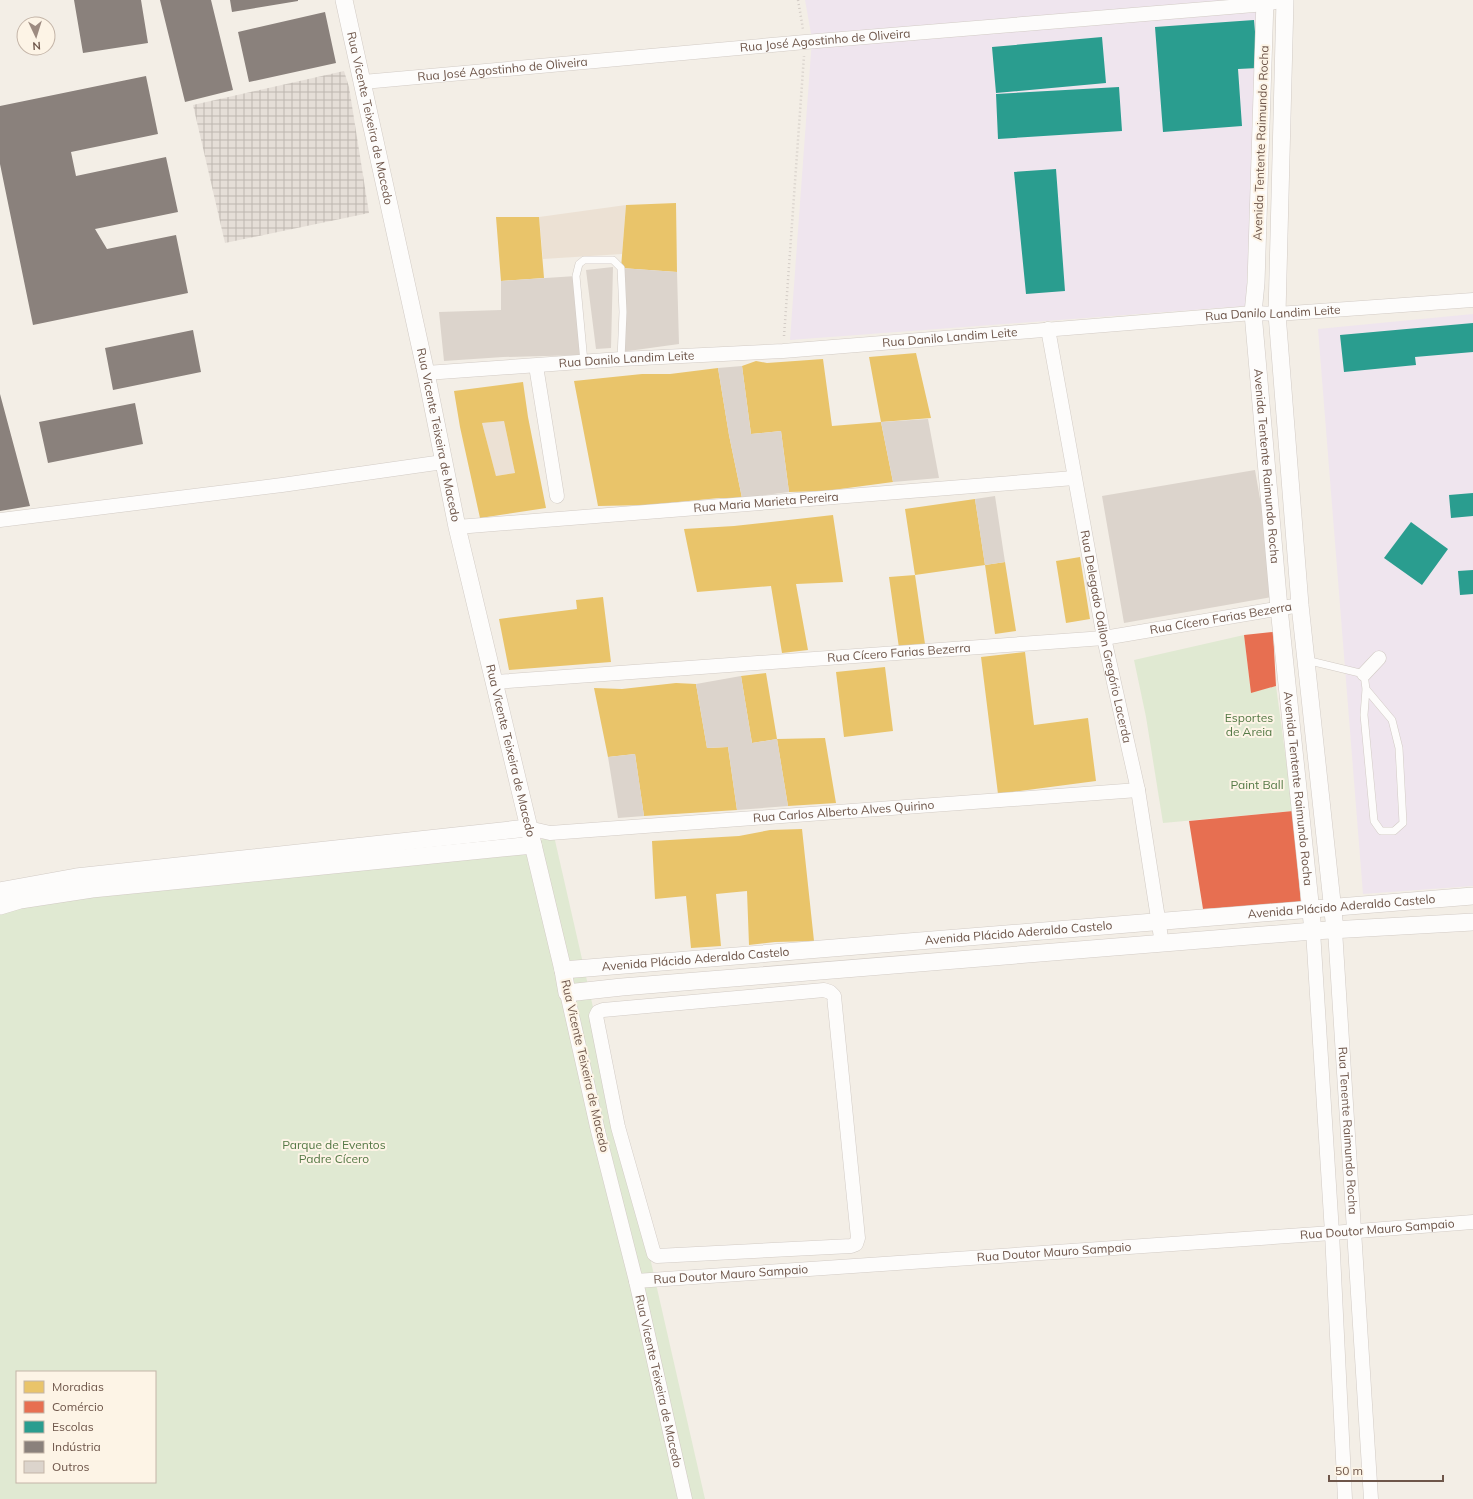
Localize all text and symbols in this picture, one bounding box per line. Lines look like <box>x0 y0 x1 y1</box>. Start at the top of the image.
north arrow <box>16 16 56 56</box>
street label: Rua José Agostinho de Oliveira <box>739 25 911 55</box>
street label: Rua Vicente Teixeira de Macedo <box>344 30 397 206</box>
text: N <box>32 39 41 53</box>
street label: Avenida Tentente Raimundo Rocha <box>1250 45 1271 241</box>
street label: Rua José Agostinho de Oliveira <box>417 54 588 84</box>
street label: Rua Danilo Landim Leite <box>1204 301 1341 324</box>
street label: Rua Danilo Landim Leite <box>882 324 1018 350</box>
street label: Rua Vicente Teixeira de Macedo <box>414 347 464 523</box>
street label: Rua Danilo Landim Leite <box>558 347 695 370</box>
street label: Avenida Tentente Raimundo Rocha <box>1251 368 1283 564</box>
street label: Rua Maria Marieta Pereira <box>693 489 839 515</box>
street label: Rua Delegado Odilon Gregório Lacerda <box>1078 529 1135 744</box>
street label: Rua Cícero Farias Bezerra <box>1149 599 1293 637</box>
street label: Rua Cícero Farias Bezerra <box>827 640 971 665</box>
street label: Rua Vicente Teixeira de Macedo <box>483 663 539 838</box>
street label: Avenida Tentente Raimundo Rocha <box>1281 690 1316 887</box>
park label: Esportes de Areia <box>1225 710 1273 739</box>
park label: Paint Ball <box>1230 777 1284 792</box>
street label: Rua Carlos Alberto Alves Quirino <box>752 797 935 825</box>
street label: Avenida Plácido Aderaldo Castelo <box>1247 891 1436 921</box>
street label: Avenida Plácido Aderaldo Castelo <box>924 917 1113 948</box>
street label: Avenida Plácido Aderaldo Castelo <box>601 944 790 974</box>
street label: Rua Vicente Teixeira de Macedo <box>558 978 613 1154</box>
street label: Rua Tenente Raimundo Rocha <box>1335 1046 1361 1215</box>
park label: Parque de Eventos Padre Cícero <box>282 1137 386 1166</box>
street label: Rua Doutor Mauro Sampaio <box>1299 1215 1455 1242</box>
street label: Rua Doutor Mauro Sampaio <box>976 1239 1132 1264</box>
street label: Rua Doutor Mauro Sampaio <box>653 1261 809 1287</box>
street label: Rua Vicente Teixeira de Macedo <box>632 1293 686 1469</box>
legend <box>16 1371 156 1483</box>
text: Moradias <box>52 1379 104 1394</box>
text: Comércio <box>52 1399 104 1414</box>
text: Escolas <box>52 1419 94 1434</box>
text: Indústria <box>52 1439 101 1454</box>
scale bar <box>1329 1457 1443 1483</box>
text: Outros <box>52 1459 90 1474</box>
text: 50 m <box>1335 1463 1363 1478</box>

